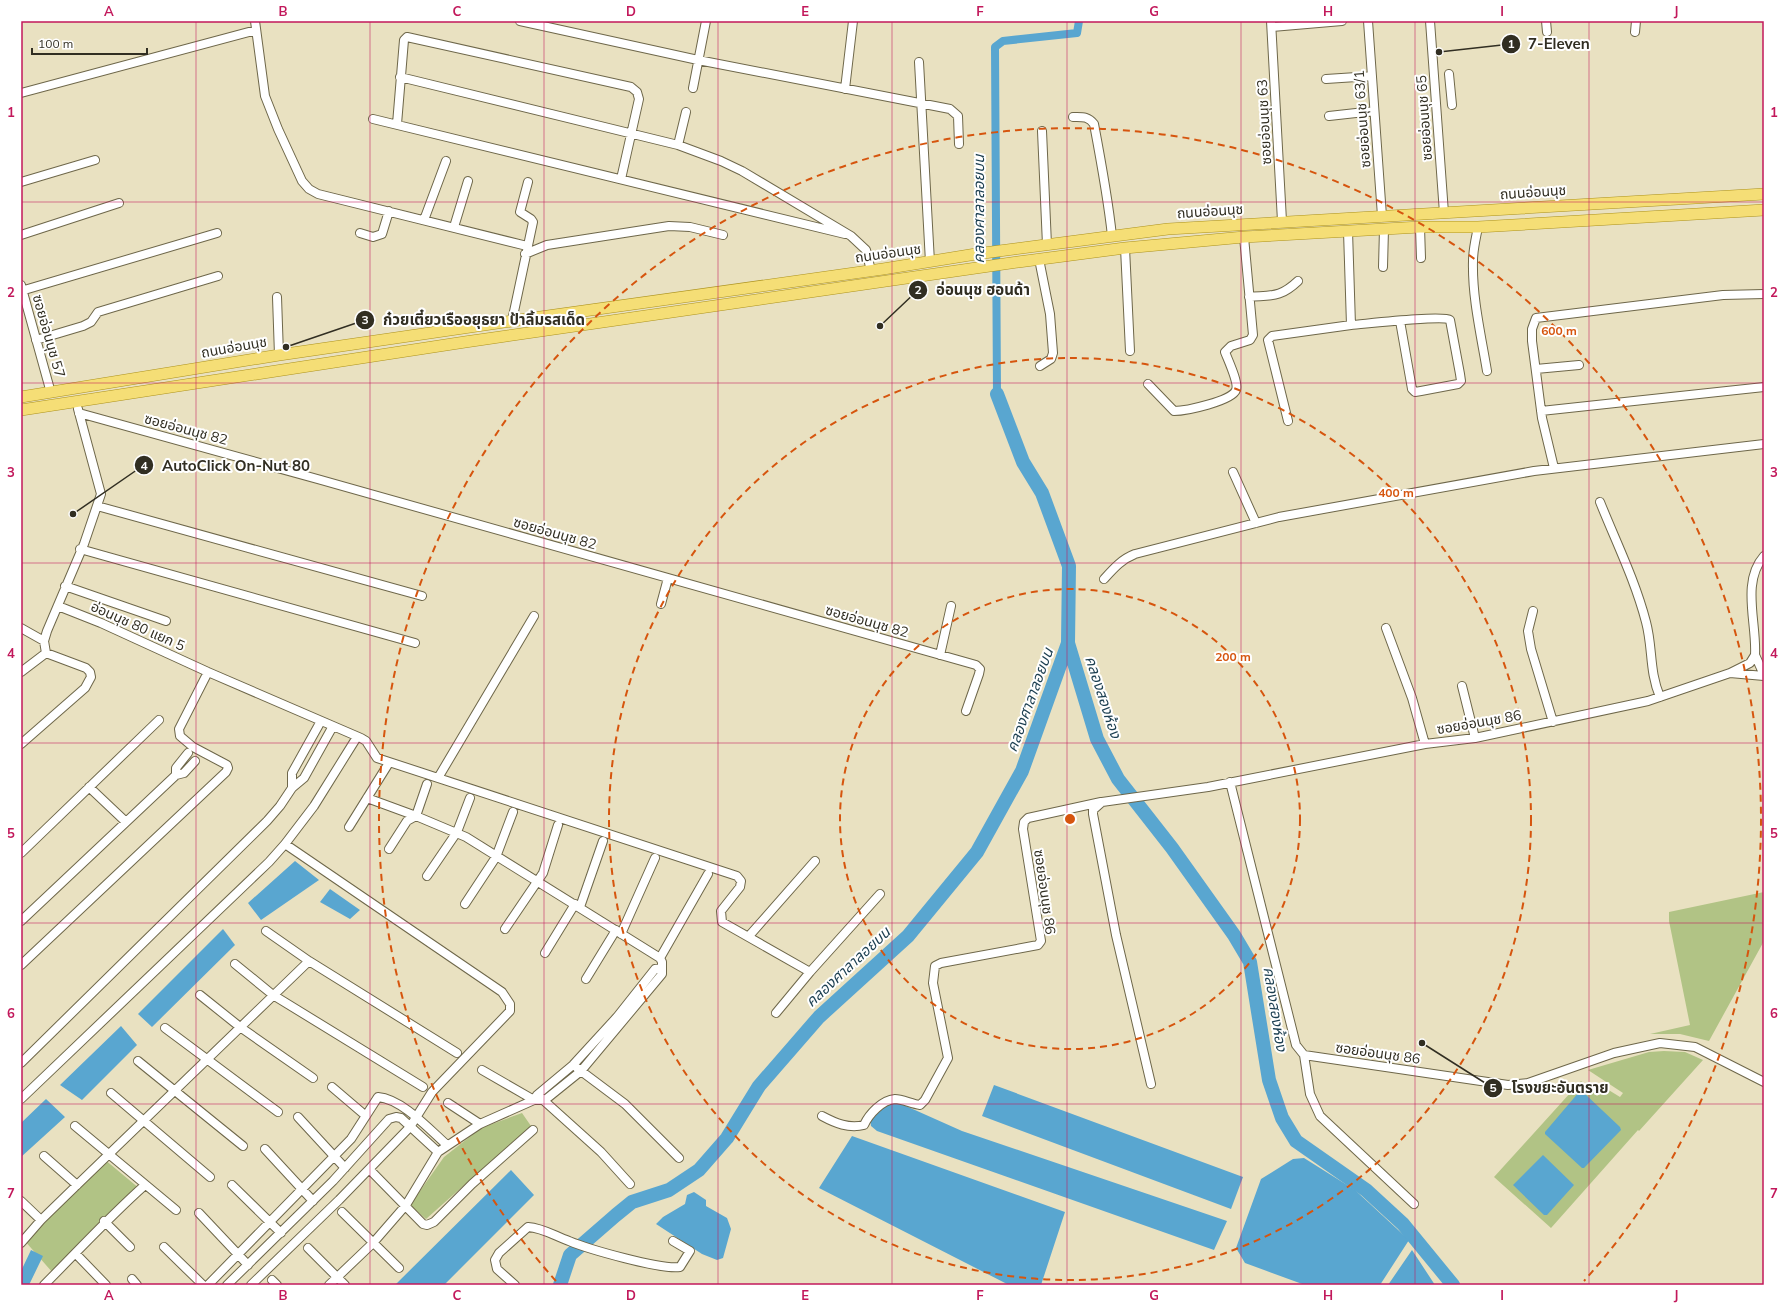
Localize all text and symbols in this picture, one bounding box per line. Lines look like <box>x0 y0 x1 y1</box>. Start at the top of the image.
text: A <box>104 3 114 19</box>
text: B <box>279 3 288 19</box>
text: C <box>453 3 462 19</box>
text: D <box>626 3 636 19</box>
text: E <box>801 3 809 19</box>
text: F <box>976 3 984 19</box>
text: G <box>1149 3 1159 19</box>
text: H <box>1323 3 1333 19</box>
text: I <box>1500 3 1504 19</box>
text: J <box>1674 3 1678 19</box>
scale bar <box>32 30 147 56</box>
callout: 7-Eleven <box>1501 30 1598 57</box>
text: 7-Eleven <box>1528 34 1590 53</box>
text: 100 m <box>38 36 73 51</box>
text: 1 <box>1507 36 1515 51</box>
street label: ซอยอ่อนนุช 63/1 <box>1350 70 1374 168</box>
street label: ซอยอ่อนนุช 65 <box>1412 75 1436 161</box>
street label: ซอยอ่อนนุช 63 <box>1253 79 1275 165</box>
text: 1 <box>7 104 15 120</box>
text: 1 <box>1770 104 1778 120</box>
water label: คลองศาลาลอยบน <box>969 154 988 263</box>
street label: ถนนอ่อนนุช <box>1499 181 1567 203</box>
street label: ถนนอ่อนนุช <box>1176 200 1244 222</box>
street label: ถนนอ่อนนุช <box>854 239 922 267</box>
callout: อ่อนนุช ฮอนด้า <box>908 276 1038 303</box>
text: อ่อนนุช ฮอนด้า <box>936 280 1030 299</box>
text: 2 <box>914 282 922 297</box>
text: 2 <box>7 284 15 300</box>
text: 2 <box>1770 284 1778 300</box>
street label: ซอยอ่อนนุช 57 <box>29 292 69 380</box>
callout: ก๋วยเตี๋ยวเรืออยุธยา ป้าลิ้มรสเด็ด <box>355 306 593 333</box>
text: ก๋วยเตี๋ยวเรืออยุธยา ป้าลิ้มรสเด็ด <box>383 309 585 329</box>
text: 3 <box>361 312 369 327</box>
text: 600 m <box>1541 323 1577 338</box>
street label: ถนนอ่อนนุช <box>200 332 268 362</box>
street label: ซอยอ่อนนุช 82 <box>142 409 230 449</box>
callout: AutoClick On-Nut 80 <box>134 452 318 479</box>
text: AutoClick On-Nut 80 <box>162 456 310 475</box>
text: 4 <box>140 458 148 473</box>
text: 3 <box>7 464 15 480</box>
text: 3 <box>1770 464 1778 480</box>
text: 400 m <box>1378 485 1414 500</box>
street label: ซอยอ่อนนุช 82 <box>511 513 599 553</box>
street label: อ่อนนุช 80 แยก 5 <box>88 597 188 655</box>
street label: ซอยอ่อนนุช 82 <box>823 601 911 641</box>
text: 4 <box>7 645 15 661</box>
water label: คลองศาลาลอยบน <box>1002 645 1057 754</box>
text: 4 <box>1770 645 1778 661</box>
text: 200 m <box>1215 649 1251 664</box>
water label: คลองสองห้อง <box>1081 653 1126 741</box>
street label: ซอยอ่อนนุช 86 <box>1435 706 1523 738</box>
centre of rings <box>1063 812 1077 826</box>
text: 5 <box>7 825 15 841</box>
text: 5 <box>1770 825 1778 841</box>
street label: ซอยอ่อนนุช 86 <box>1030 848 1060 936</box>
water label: คลองศาลาลอยบน <box>801 922 895 1011</box>
water label: คลองสองห้อง <box>1259 965 1292 1053</box>
text: 6 <box>7 1005 15 1021</box>
text: 6 <box>1770 1005 1778 1021</box>
street label: ซอยอ่อนนุช 86 <box>1334 1038 1422 1068</box>
callout: โรงขยะอันตราย <box>1483 1075 1616 1102</box>
text: โรงขยะอันตราย <box>1511 1078 1609 1097</box>
text: 5 <box>1489 1080 1497 1095</box>
text: 7 <box>7 1185 15 1201</box>
text: 7 <box>1770 1185 1778 1201</box>
text: A <box>104 1287 114 1303</box>
text: B <box>279 1287 288 1303</box>
text: C <box>453 1287 462 1303</box>
text: D <box>626 1287 636 1303</box>
text: E <box>801 1287 809 1303</box>
text: F <box>976 1287 984 1303</box>
text: G <box>1149 1287 1159 1303</box>
text: H <box>1323 1287 1333 1303</box>
text: I <box>1500 1287 1504 1303</box>
text: J <box>1674 1287 1678 1303</box>

